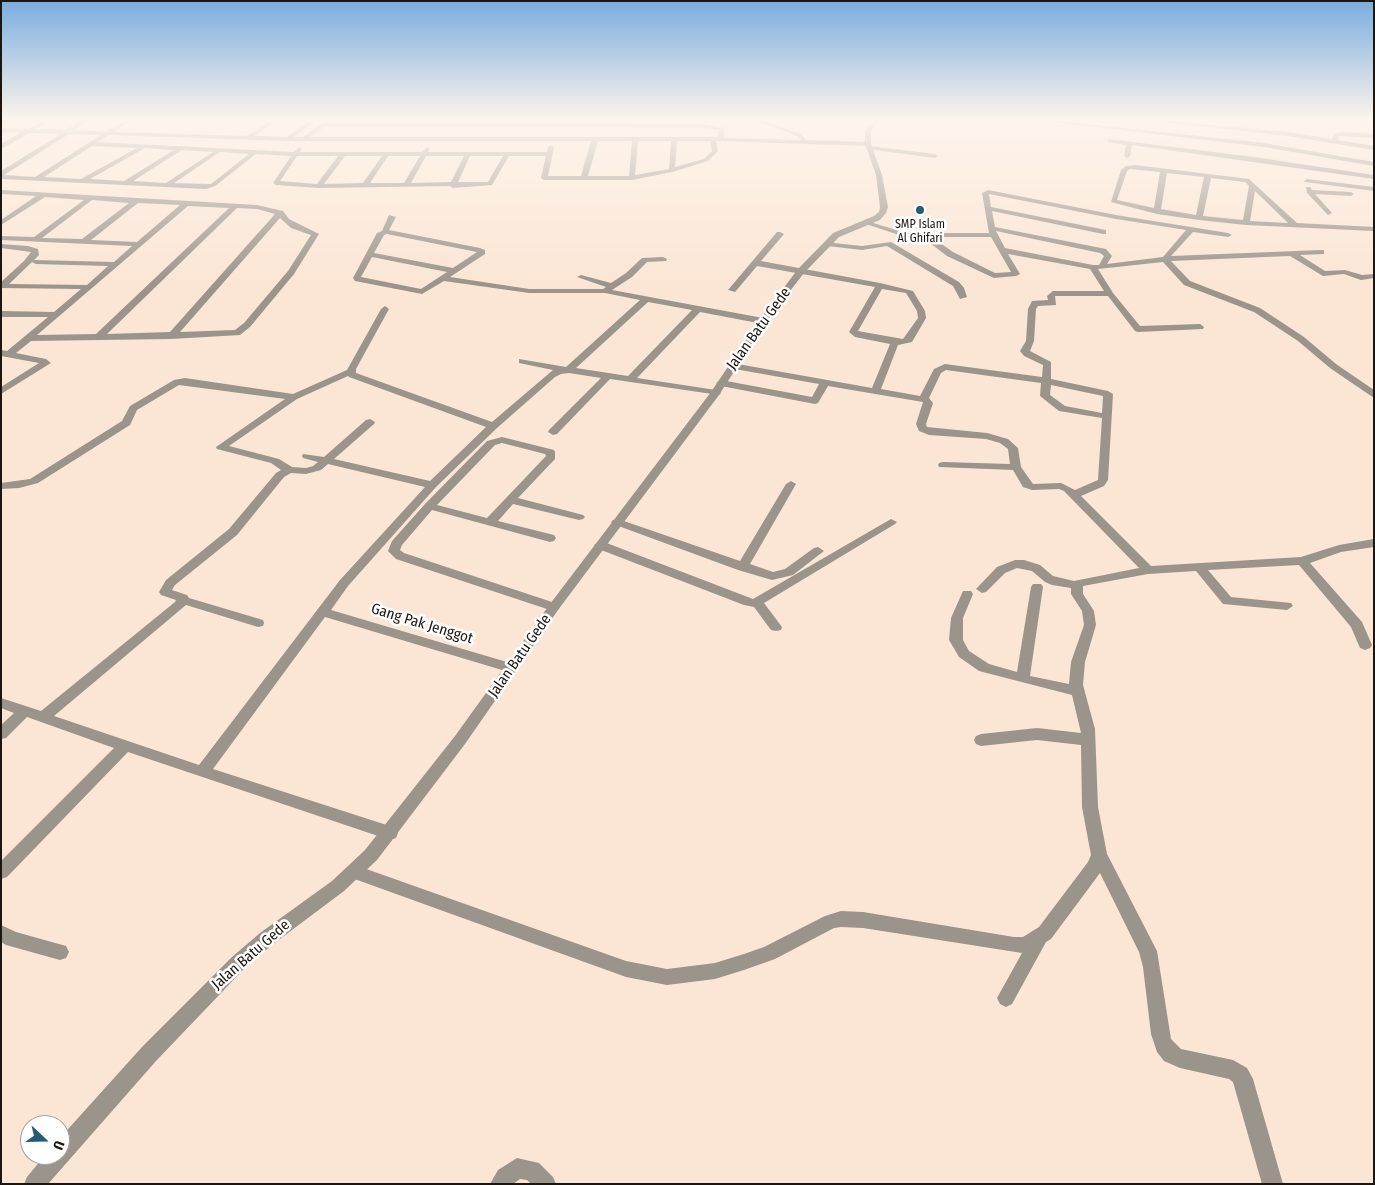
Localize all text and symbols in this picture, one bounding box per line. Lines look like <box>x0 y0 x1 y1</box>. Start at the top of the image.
marker: SMP Islam Al Ghifari <box>914 204 926 216</box>
place label: SMP Islam Al Ghifari <box>895 218 945 246</box>
street label: Jalan Batu Gede <box>723 284 795 374</box>
street label: Gang Pak Jenggot <box>369 600 475 648</box>
street label: Jalan Batu Gede <box>485 611 555 701</box>
street label: Jalan Batu Gede <box>208 916 294 994</box>
north arrow <box>20 1115 70 1165</box>
text: U <box>49 1138 68 1152</box>

